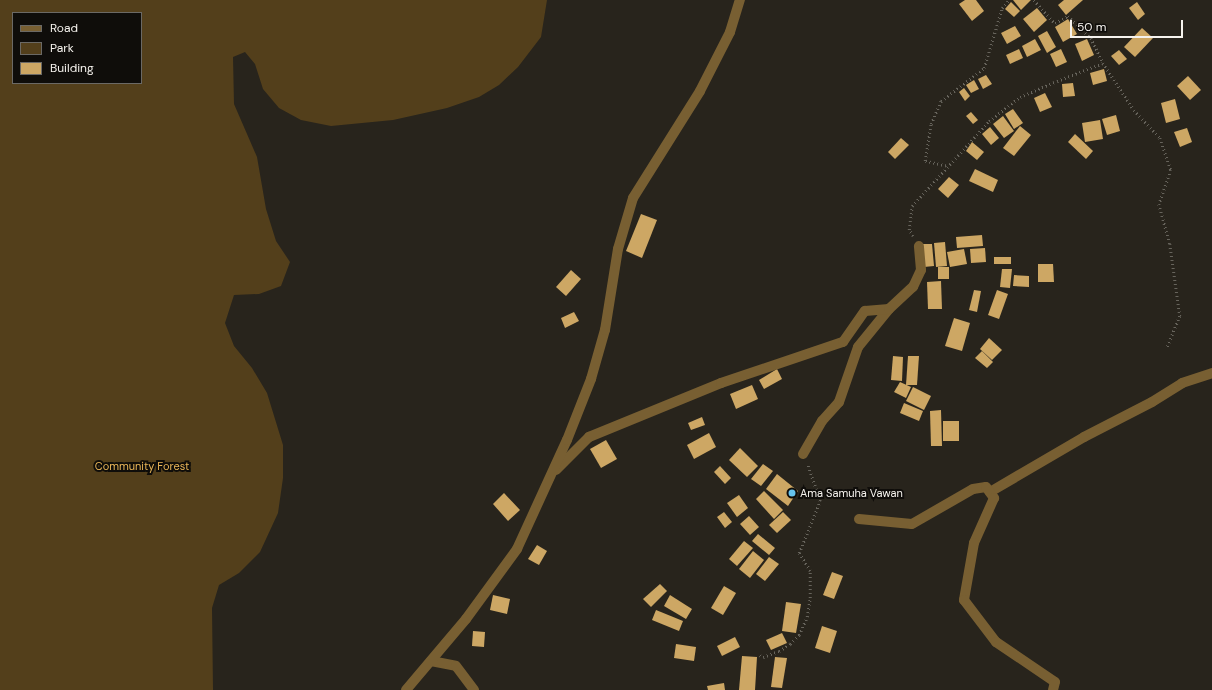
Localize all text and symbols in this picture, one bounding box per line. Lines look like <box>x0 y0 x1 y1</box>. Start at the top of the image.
legend <box>12 12 142 84</box>
scale bar <box>1072 12 1185 38</box>
text: 50 m <box>1077 19 1106 35</box>
text: Road <box>50 20 78 36</box>
text: Park <box>50 40 74 56</box>
text: Building <box>50 60 94 76</box>
park label: Community Forest <box>95 459 189 473</box>
place label: Ama Samuha Vawan <box>800 486 903 500</box>
marker: Ama Samuha Vawan <box>787 488 797 498</box>

